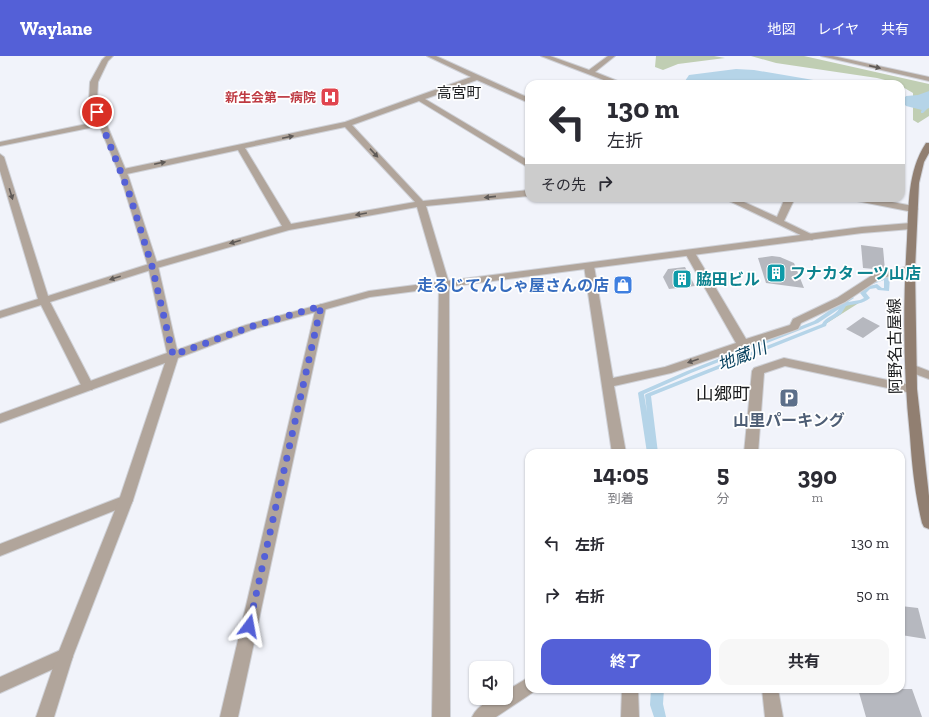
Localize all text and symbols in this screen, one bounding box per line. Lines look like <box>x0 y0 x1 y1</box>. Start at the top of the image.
text: Waylane <box>20 17 92 40</box>
text: 地図 <box>767 21 795 38</box>
text: レイヤ <box>817 21 859 38</box>
text: 共有 <box>881 21 909 38</box>
one-way arrow <box>869 65 882 71</box>
district label: 高宮町 <box>436 84 482 102</box>
hospital icon: 新生会第一病院 <box>319 86 341 108</box>
place label: 新生会第一病院 <box>225 90 316 105</box>
text: 130 m <box>607 92 679 125</box>
pin <box>80 95 114 129</box>
icon: left <box>541 96 593 148</box>
icon: arrive <box>86 101 108 123</box>
text: 左折 <box>607 130 643 152</box>
one-way arrow <box>281 133 294 139</box>
one-way arrow <box>369 148 379 158</box>
one-way arrow <box>154 160 167 166</box>
icon: right <box>594 172 616 194</box>
text: その先 <box>541 176 586 194</box>
one-way arrow <box>8 188 14 200</box>
one-way arrow <box>484 193 496 200</box>
one-way arrow <box>355 211 368 217</box>
one-way arrow <box>228 239 240 245</box>
building icon: フナカタ 一ツ山店 <box>765 262 787 284</box>
place label: フナカタ 一ツ山店 <box>790 264 921 283</box>
building icon: 脇田ビル <box>671 268 693 290</box>
place label: 脇田ビル <box>696 270 760 289</box>
shop icon: 走るじてんしゃ屋さんの店 <box>612 274 634 296</box>
one-way arrow <box>109 275 121 281</box>
place label: 走るじてんしゃ屋さんの店 <box>417 276 609 295</box>
street label: 阿野名古屋線 <box>885 298 905 394</box>
water label: 地蔵川 <box>715 336 771 375</box>
one-way arrow <box>687 359 699 365</box>
district label: 山郷町 <box>696 383 750 405</box>
parking icon: 山里パーキング <box>778 387 800 409</box>
place label: 山里パーキング <box>733 411 845 430</box>
text: 14:05 <box>593 459 649 488</box>
text: 5 <box>717 459 729 488</box>
text: 390 <box>798 461 837 490</box>
text: m <box>812 490 823 505</box>
text: 到着 <box>608 491 634 506</box>
text: 分 <box>717 491 730 506</box>
icon: left <box>541 532 563 554</box>
text: 130 m <box>851 534 889 552</box>
text: 左折 <box>575 536 605 554</box>
icon: right <box>541 584 563 606</box>
text: 50 m <box>856 586 889 604</box>
text: 右折 <box>575 588 605 606</box>
position arrow <box>228 605 270 647</box>
button: 終了 <box>541 639 711 685</box>
button: 共有 <box>719 639 889 685</box>
map controls <box>469 661 513 705</box>
button: sound <box>469 661 513 705</box>

